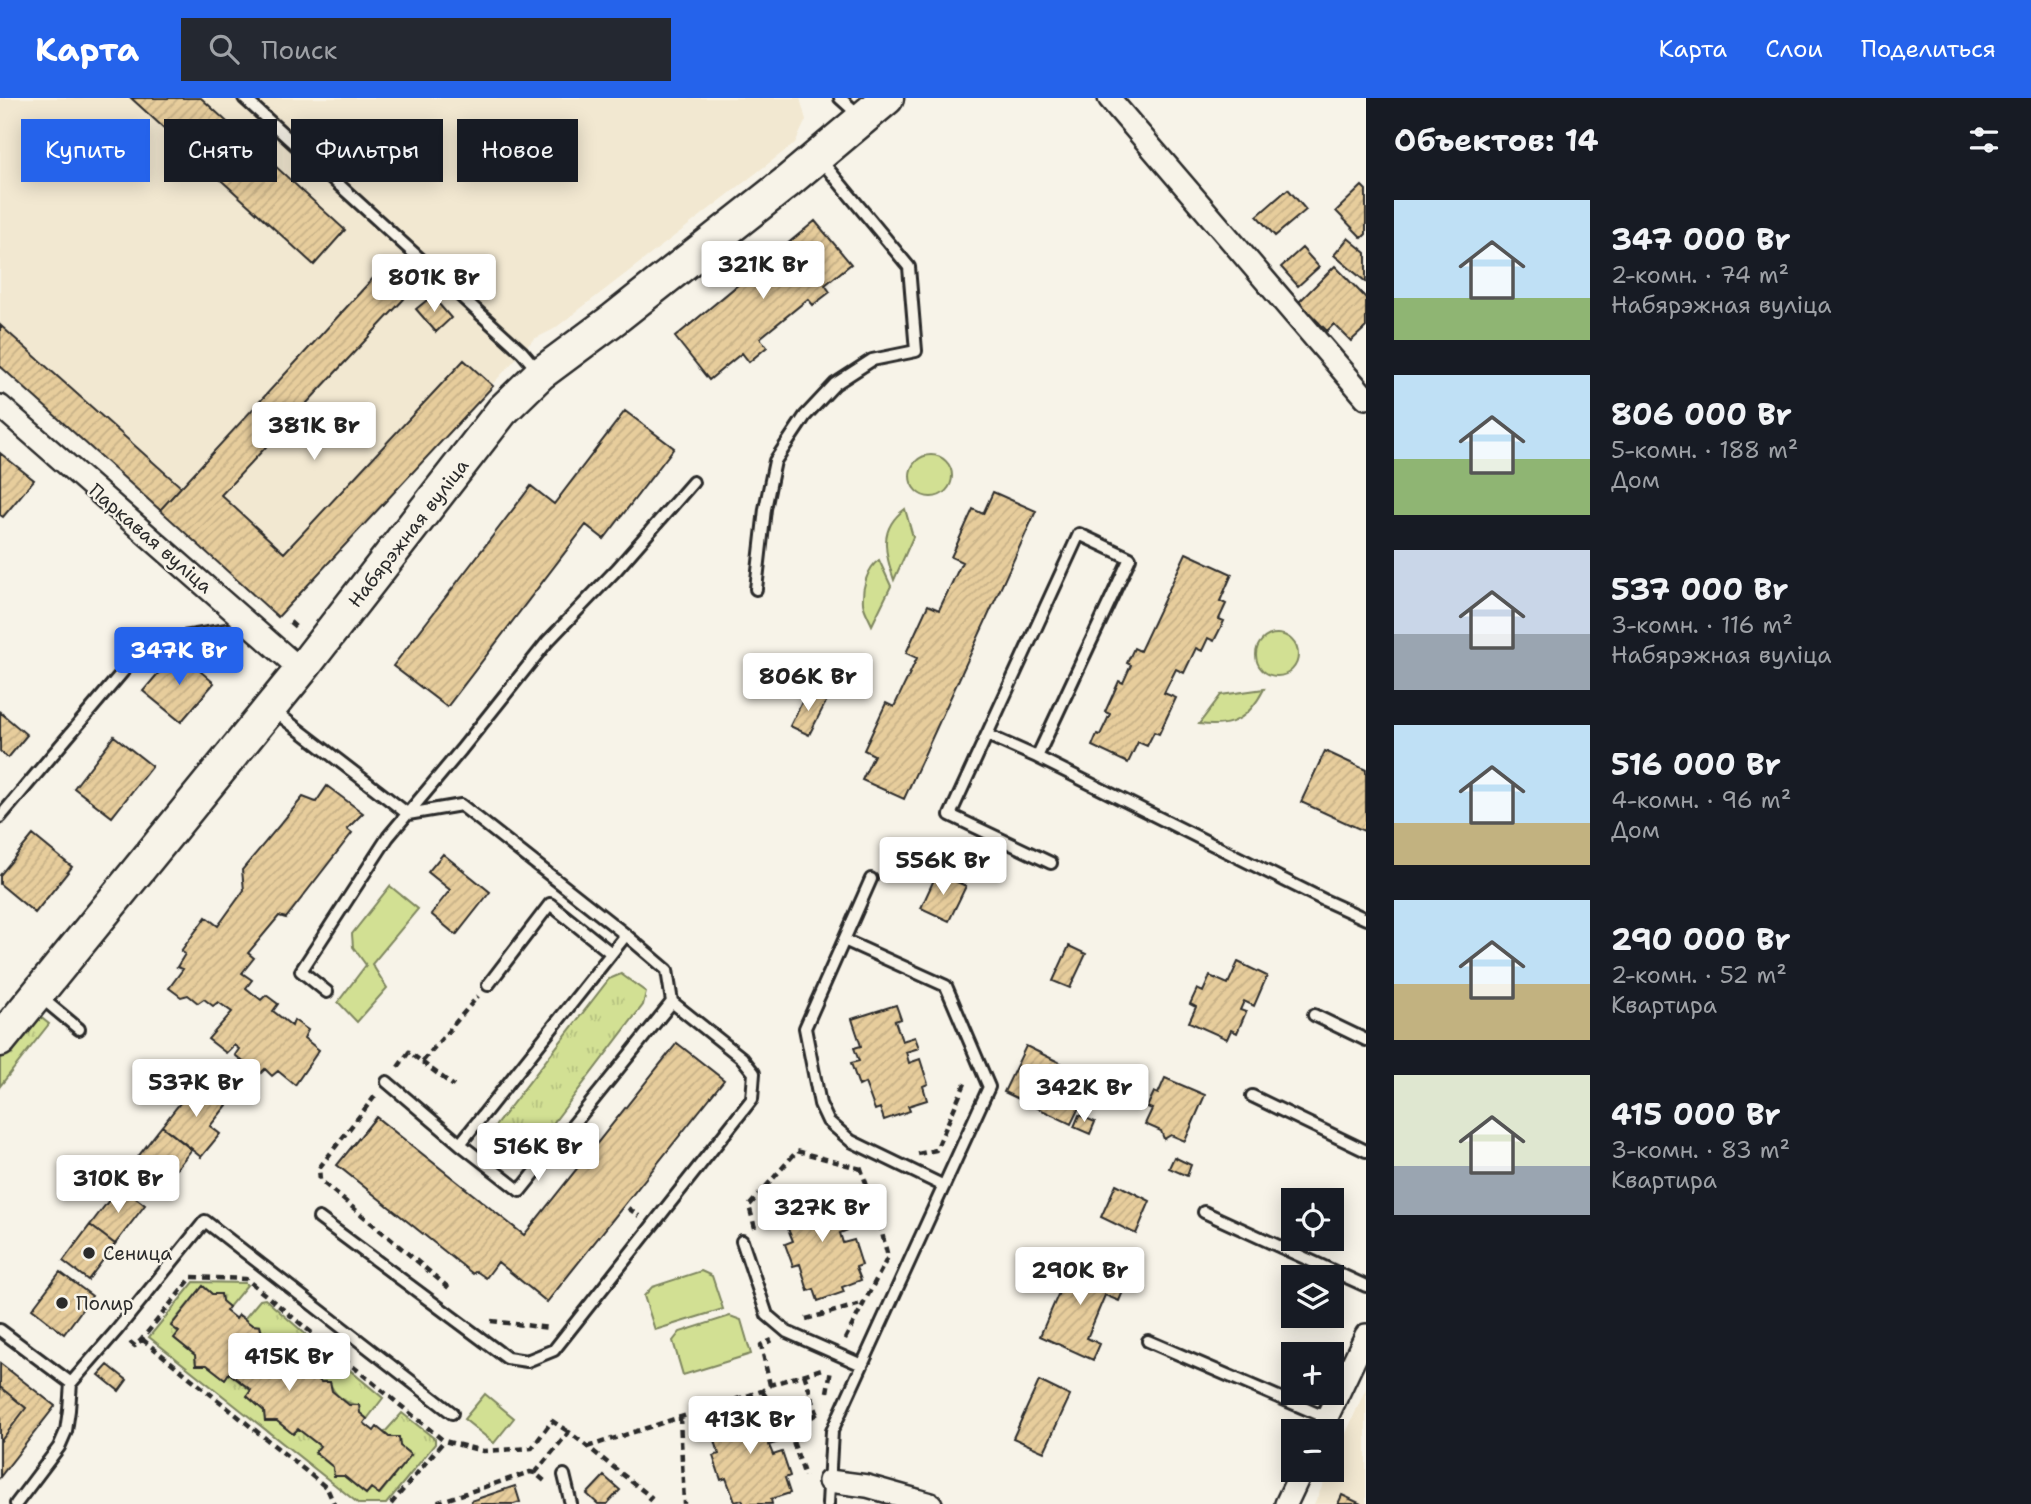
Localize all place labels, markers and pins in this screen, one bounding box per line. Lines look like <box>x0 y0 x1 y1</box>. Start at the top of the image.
pin: 321K Br <box>698 242 828 301</box>
pin: 801K Br <box>369 254 499 314</box>
pin: 381K Br <box>249 402 379 462</box>
pin: 347K Br <box>114 628 244 687</box>
pin: 806K Br <box>743 654 873 713</box>
pin: 556K Br <box>878 838 1008 897</box>
pin: 537K Br <box>131 1060 261 1119</box>
pin: 342K Br <box>1019 1065 1149 1124</box>
pin: 516K Br <box>473 1124 603 1183</box>
pin: 310K Br <box>53 1156 183 1215</box>
pin: 327K Br <box>757 1184 887 1244</box>
place label: Сеница <box>103 1241 172 1266</box>
marker: Сеница <box>81 1245 97 1261</box>
pin: 290K Br <box>1015 1248 1145 1307</box>
place label: Полир <box>76 1291 133 1316</box>
marker: Полир <box>54 1295 70 1311</box>
pin: 415K Br <box>224 1334 354 1393</box>
pin: 413K Br <box>685 1396 815 1456</box>

